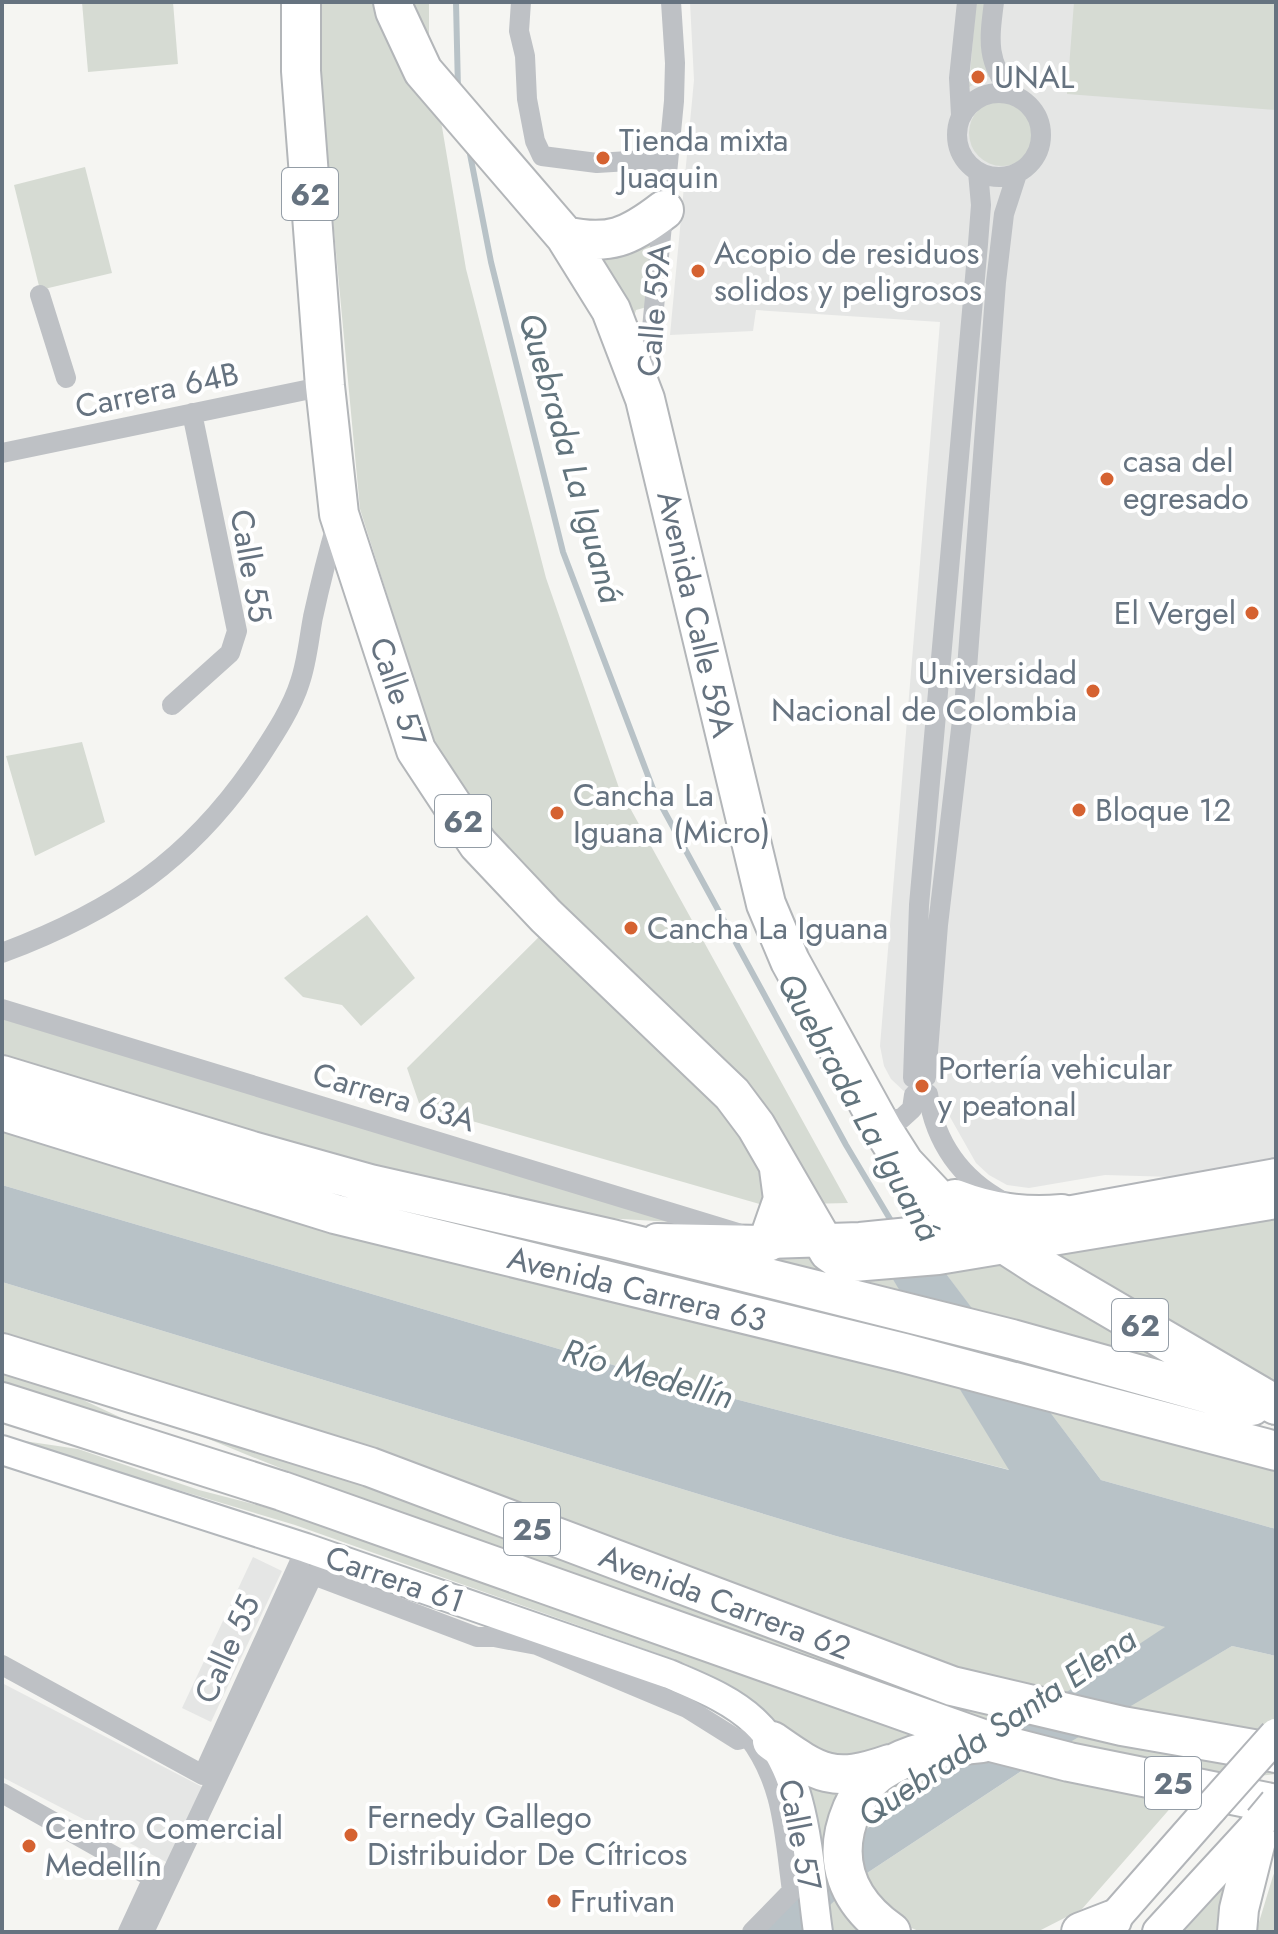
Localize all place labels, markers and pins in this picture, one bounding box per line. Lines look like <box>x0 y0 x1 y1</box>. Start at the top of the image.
place label: UNAL <box>994 54 1075 100</box>
marker: UNAL <box>969 68 987 86</box>
place label: Tienda mixta Juaquin <box>615 117 789 200</box>
marker: Tienda mixta Juaquin <box>594 149 612 167</box>
place label: Acopio de residuos solidos y peligrosos <box>714 230 982 313</box>
marker: Acopio de residuos solidos y peligrosos <box>689 262 707 280</box>
place label: casa del egresado <box>1123 438 1249 521</box>
marker: casa del egresado <box>1098 470 1116 488</box>
place label: El Vergel <box>1114 590 1236 636</box>
marker: El Vergel <box>1243 604 1261 622</box>
place label: Universidad Nacional de Colombia <box>771 650 1077 733</box>
marker: Universidad Nacional de Colombia <box>1084 682 1102 700</box>
place label: Cancha La Iguana (Micro) <box>573 772 770 855</box>
place label: Bloque 12 <box>1095 787 1231 833</box>
marker: Bloque 12 <box>1070 801 1088 819</box>
marker: Cancha La Iguana (Micro) <box>548 804 566 822</box>
place label: Cancha La Iguana <box>647 905 888 951</box>
marker: Cancha La Iguana <box>622 919 640 937</box>
place label: Portería vehicular y peatonal <box>938 1045 1173 1128</box>
marker: Portería vehicular y peatonal <box>913 1077 931 1095</box>
place label: Fernedy Gallego Distribuidor De Cítricos <box>367 1794 687 1877</box>
place label: Centro Comercial Medellín <box>45 1805 283 1888</box>
marker: Fernedy Gallego Distribuidor De Cítricos <box>342 1826 360 1844</box>
marker: Centro Comercial Medellín <box>20 1837 38 1855</box>
place label: Frutivan <box>570 1878 675 1924</box>
marker: Frutivan <box>545 1892 563 1910</box>

